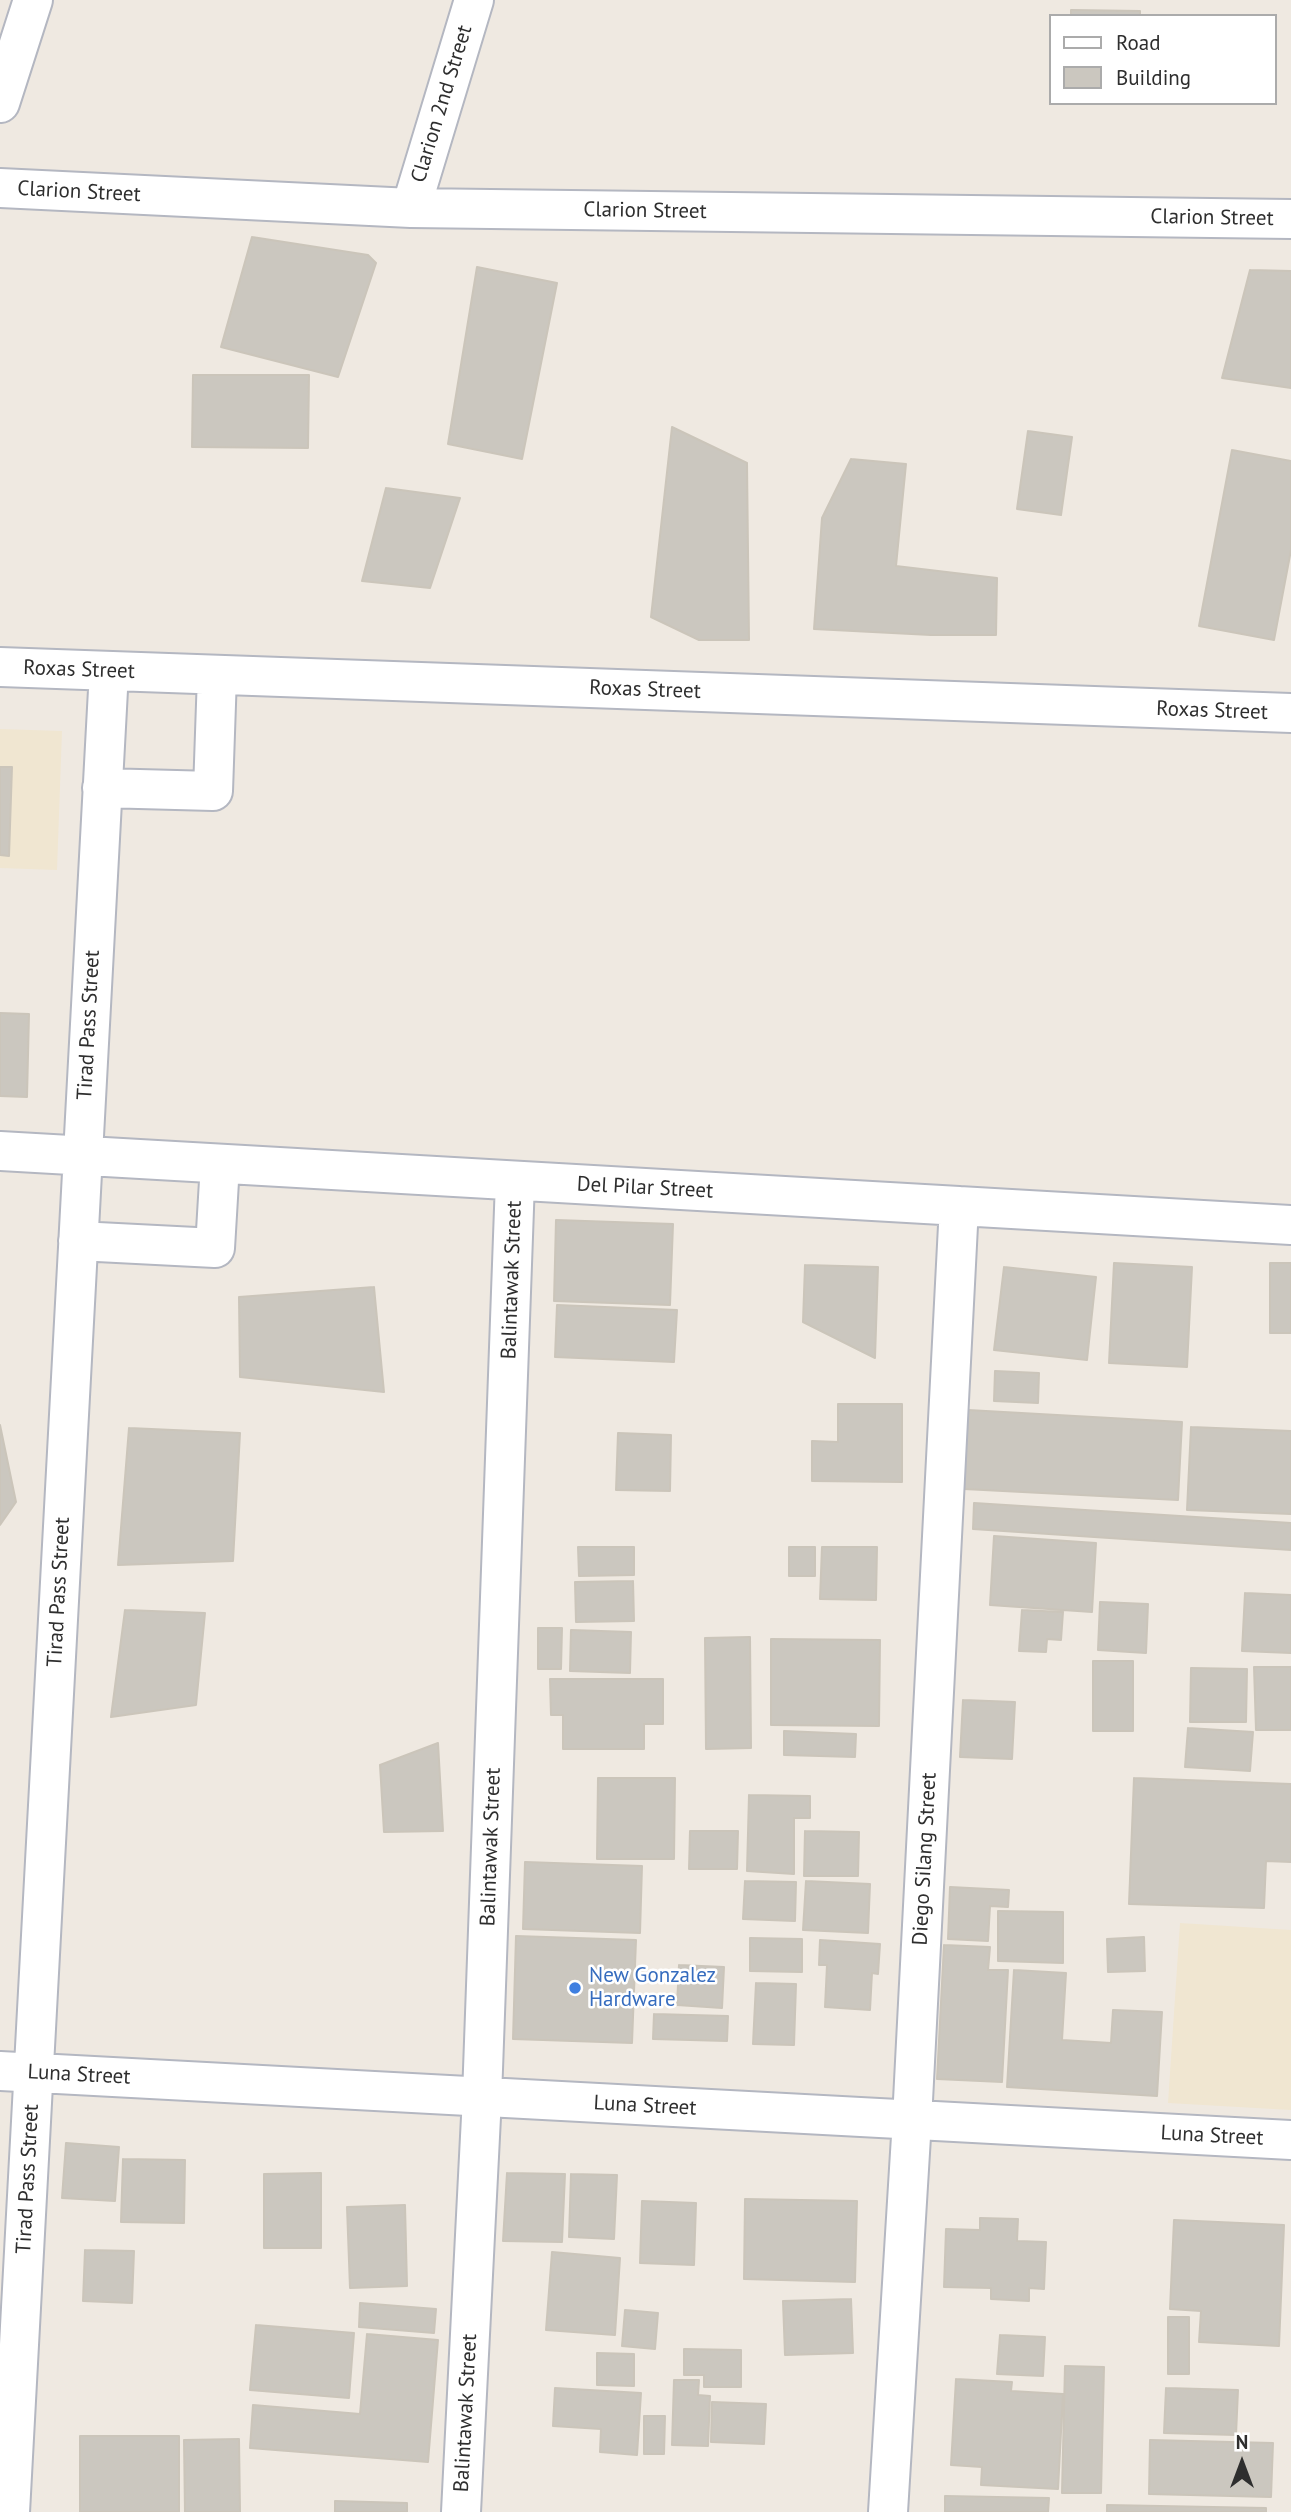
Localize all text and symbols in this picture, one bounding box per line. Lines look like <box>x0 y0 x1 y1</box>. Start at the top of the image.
legend <box>1050 14 1277 105</box>
street label: Clarion 2nd Street <box>406 22 478 186</box>
text: Road <box>1116 29 1160 56</box>
text: Building <box>1116 64 1191 91</box>
street label: Clarion Street <box>17 176 141 208</box>
street label: Clarion Street <box>583 197 707 225</box>
street label: Clarion Street <box>1150 204 1274 232</box>
street label: Roxas Street <box>23 655 135 685</box>
street label: Roxas Street <box>589 675 701 705</box>
street label: Roxas Street <box>1156 696 1268 726</box>
street label: Tirad Pass Street <box>72 949 106 1101</box>
street label: Del Pilar Street <box>576 1172 714 1204</box>
street label: Balintawak Street <box>497 1200 527 1360</box>
street label: Tirad Pass Street <box>42 1516 76 1668</box>
street label: Balintawak Street <box>476 1767 506 1927</box>
street label: Diego Silang Street <box>908 1772 942 1946</box>
place label: New Gonzalez Hardware <box>589 1963 716 2013</box>
marker: New Gonzalez Hardware <box>567 1980 583 1996</box>
street label: Luna Street <box>27 2060 131 2090</box>
street label: Luna Street <box>593 2091 697 2121</box>
street label: Tirad Pass Street <box>11 2103 45 2255</box>
street label: Luna Street <box>1160 2121 1264 2151</box>
street label: Balintawak Street <box>449 2333 483 2493</box>
north arrow <box>1207 2428 1277 2498</box>
text: N <box>1236 2430 1248 2454</box>

